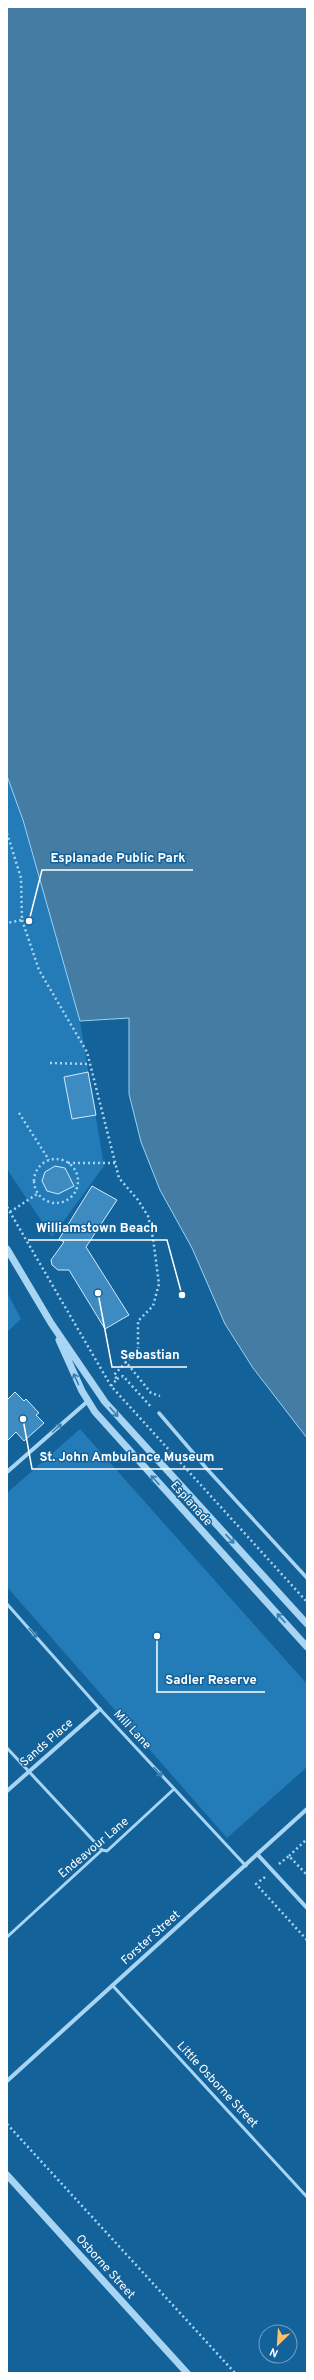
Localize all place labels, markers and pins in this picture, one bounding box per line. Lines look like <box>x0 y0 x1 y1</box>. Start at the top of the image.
callout: Esplanade Public Park <box>42 845 193 870</box>
callout: Williamstown Beach <box>28 1215 167 1240</box>
callout: Sebastian <box>112 1342 187 1367</box>
callout: St. John Ambulance Museum <box>32 1444 223 1469</box>
callout: Sadler Reserve <box>157 1667 265 1692</box>

